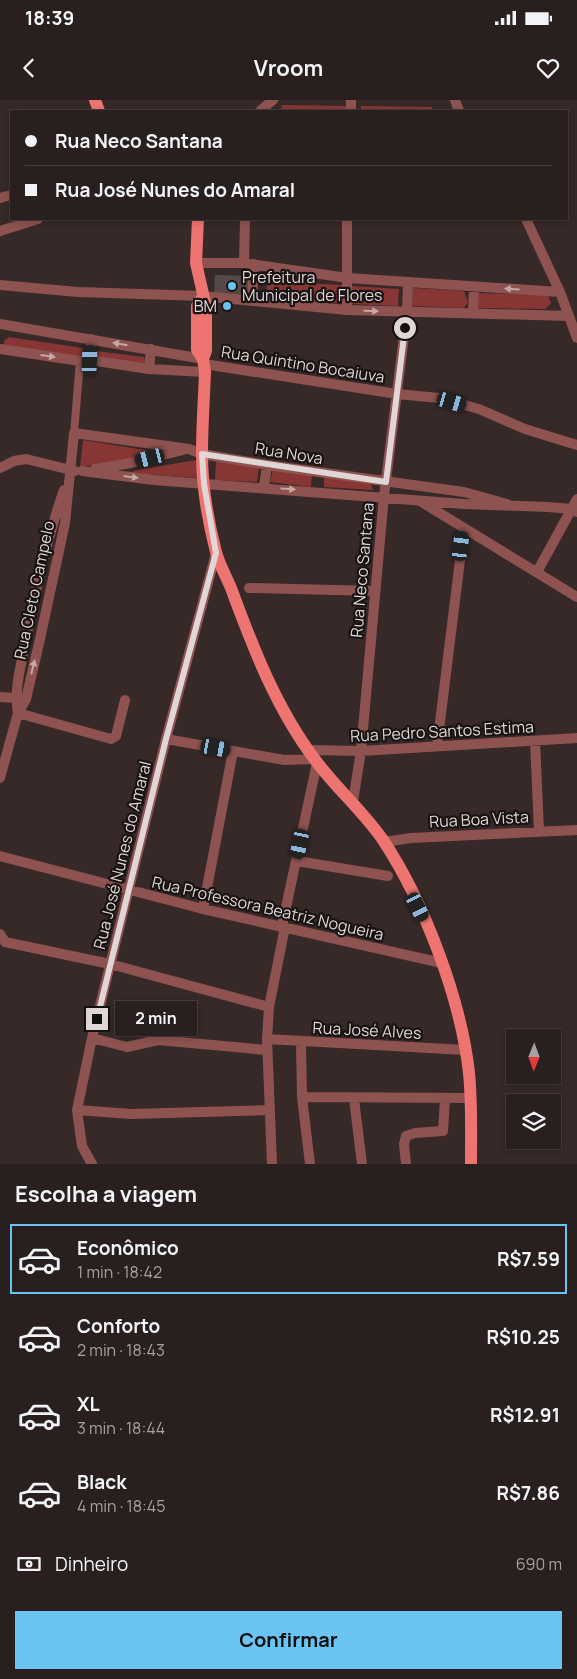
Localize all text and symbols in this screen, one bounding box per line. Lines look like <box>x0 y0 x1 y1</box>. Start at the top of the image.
text: 18:39 <box>25 5 74 31</box>
text: Vroom <box>254 53 323 83</box>
icon: back <box>15 54 43 82</box>
icon: heart <box>534 54 562 82</box>
text: Rua Neco Santana <box>55 128 223 154</box>
text: Rua José Nunes do Amaral <box>55 177 295 203</box>
place label: Prefeitura Municipal de Flores <box>242 266 383 306</box>
marker: Prefeitura Municipal de Flores <box>226 280 238 292</box>
one-way arrow <box>503 285 519 293</box>
place label: BM <box>194 295 217 317</box>
marker: BM <box>221 300 233 312</box>
one-way arrow <box>363 307 379 315</box>
route start <box>394 317 416 339</box>
one-way arrow <box>112 339 128 347</box>
street label: Rua Quintino Bocaiuva <box>220 340 386 388</box>
car <box>81 345 98 375</box>
one-way arrow <box>41 352 57 360</box>
car <box>435 391 468 413</box>
street label: Rua Nova <box>254 437 324 469</box>
car <box>133 447 166 469</box>
one-way arrow <box>123 473 139 481</box>
one-way arrow <box>280 485 296 493</box>
street label: Rua Neco Santana <box>345 502 379 638</box>
street label: Rua Cleto Campelo <box>9 519 59 661</box>
car <box>451 530 470 562</box>
one-way arrow <box>30 660 38 675</box>
street label: Rua Pedro Santos Estima <box>350 715 534 747</box>
car <box>199 738 232 758</box>
street label: Rua José Nunes do Amaral <box>88 759 156 951</box>
street label: Rua Boa Vista <box>429 805 529 833</box>
car <box>289 828 310 860</box>
street label: Rua Professora Beatriz Nogueira <box>150 871 386 945</box>
car <box>404 890 431 924</box>
callout: 2 min <box>114 1002 197 1036</box>
text: 2 min <box>135 1007 177 1029</box>
route end <box>86 1008 108 1030</box>
street label: Rua José Alves <box>312 1016 422 1044</box>
north arrow <box>506 1029 561 1084</box>
map controls <box>506 1029 561 1149</box>
button: layers <box>506 1094 561 1149</box>
text: Escolha a viagem <box>15 1179 197 1209</box>
text: Econômico <box>77 1235 179 1261</box>
icon: car <box>17 1237 62 1282</box>
text: R$7.59 <box>497 1246 560 1272</box>
text: 1 min · 18:42 <box>77 1261 162 1283</box>
text: Conforto <box>77 1313 160 1339</box>
icon: car <box>17 1315 62 1360</box>
text: R$10.25 <box>486 1324 560 1350</box>
text: 2 min · 18:43 <box>77 1339 165 1361</box>
text: XL <box>77 1391 100 1417</box>
icon: car <box>17 1393 62 1438</box>
text: R$12.91 <box>490 1402 560 1428</box>
text: 3 min · 18:44 <box>77 1417 165 1439</box>
text: Black <box>77 1469 126 1495</box>
icon: car <box>17 1471 62 1516</box>
text: R$7.86 <box>496 1480 560 1506</box>
text: 4 min · 18:45 <box>77 1495 165 1517</box>
icon: cash <box>15 1550 43 1578</box>
text: Dinheiro <box>55 1551 128 1577</box>
text: 690 m <box>516 1553 562 1575</box>
button: Confirmar <box>15 1611 562 1669</box>

